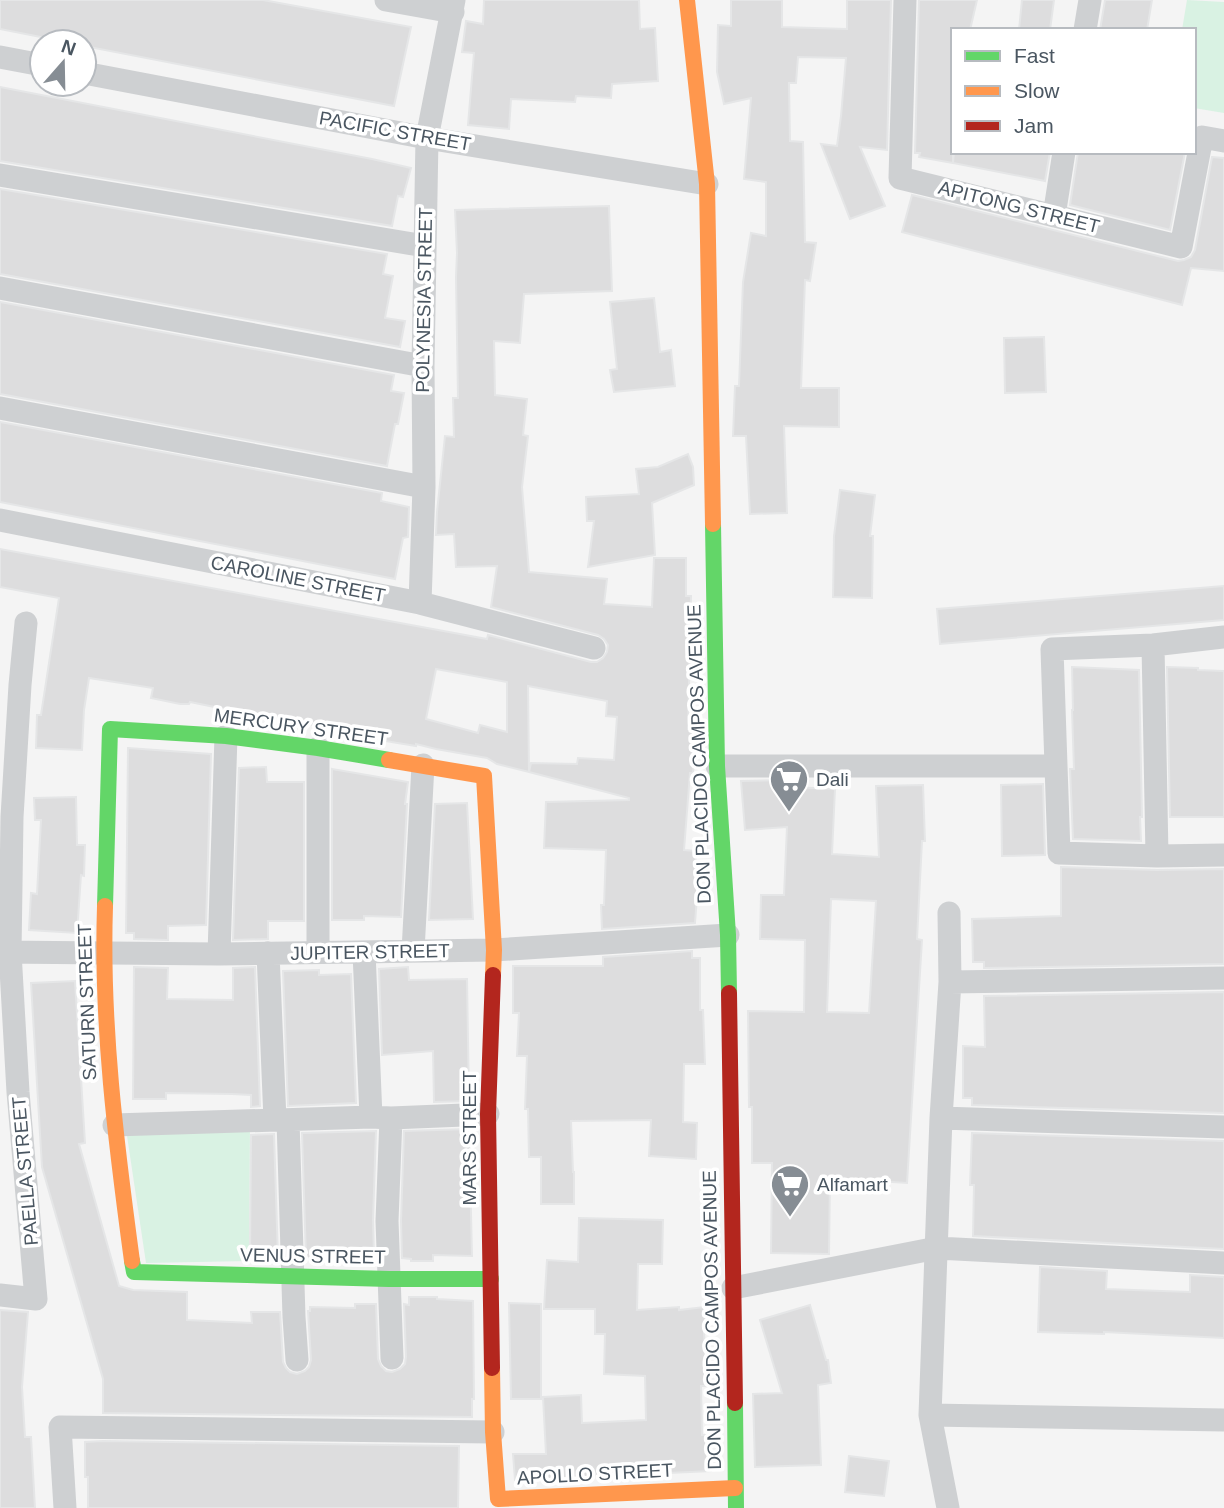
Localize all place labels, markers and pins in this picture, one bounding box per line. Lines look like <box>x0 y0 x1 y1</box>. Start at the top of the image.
supermarket icon: Dali <box>768 758 810 813</box>
place label: Dali <box>816 769 849 790</box>
supermarket icon: Alfamart <box>769 1163 811 1218</box>
place label: Alfamart <box>817 1174 888 1195</box>

